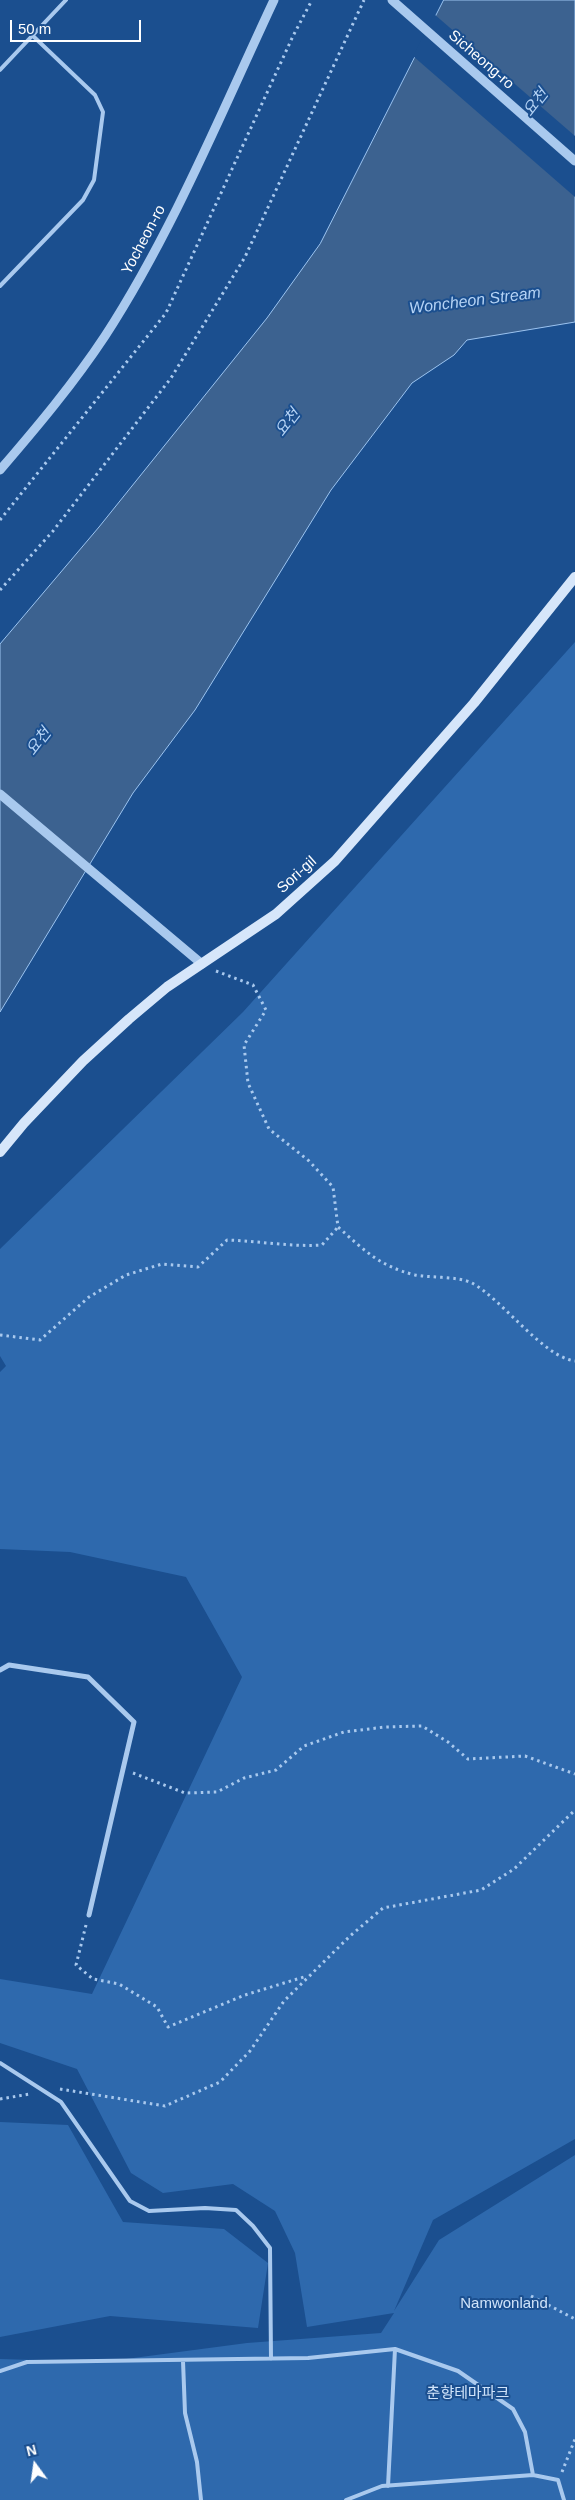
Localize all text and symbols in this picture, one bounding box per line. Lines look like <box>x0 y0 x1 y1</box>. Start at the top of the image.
scale bar <box>12 10 144 42</box>
text: 50 m <box>18 20 51 37</box>
street label: Sicheong-ro <box>445 27 517 93</box>
water label: 요천 <box>519 85 553 121</box>
street label: Yocheon-ro <box>118 202 170 278</box>
water label: Woncheon Stream <box>408 283 542 319</box>
water label: 요천 <box>271 405 305 441</box>
water label: 요천 <box>22 724 56 760</box>
street label: Sori-gil <box>274 853 320 897</box>
park label: Namwonland <box>460 2295 548 2313</box>
park label: 춘향테마파크 <box>427 2385 509 2403</box>
north arrow <box>10 2440 60 2490</box>
text: N <box>25 2441 38 2459</box>

